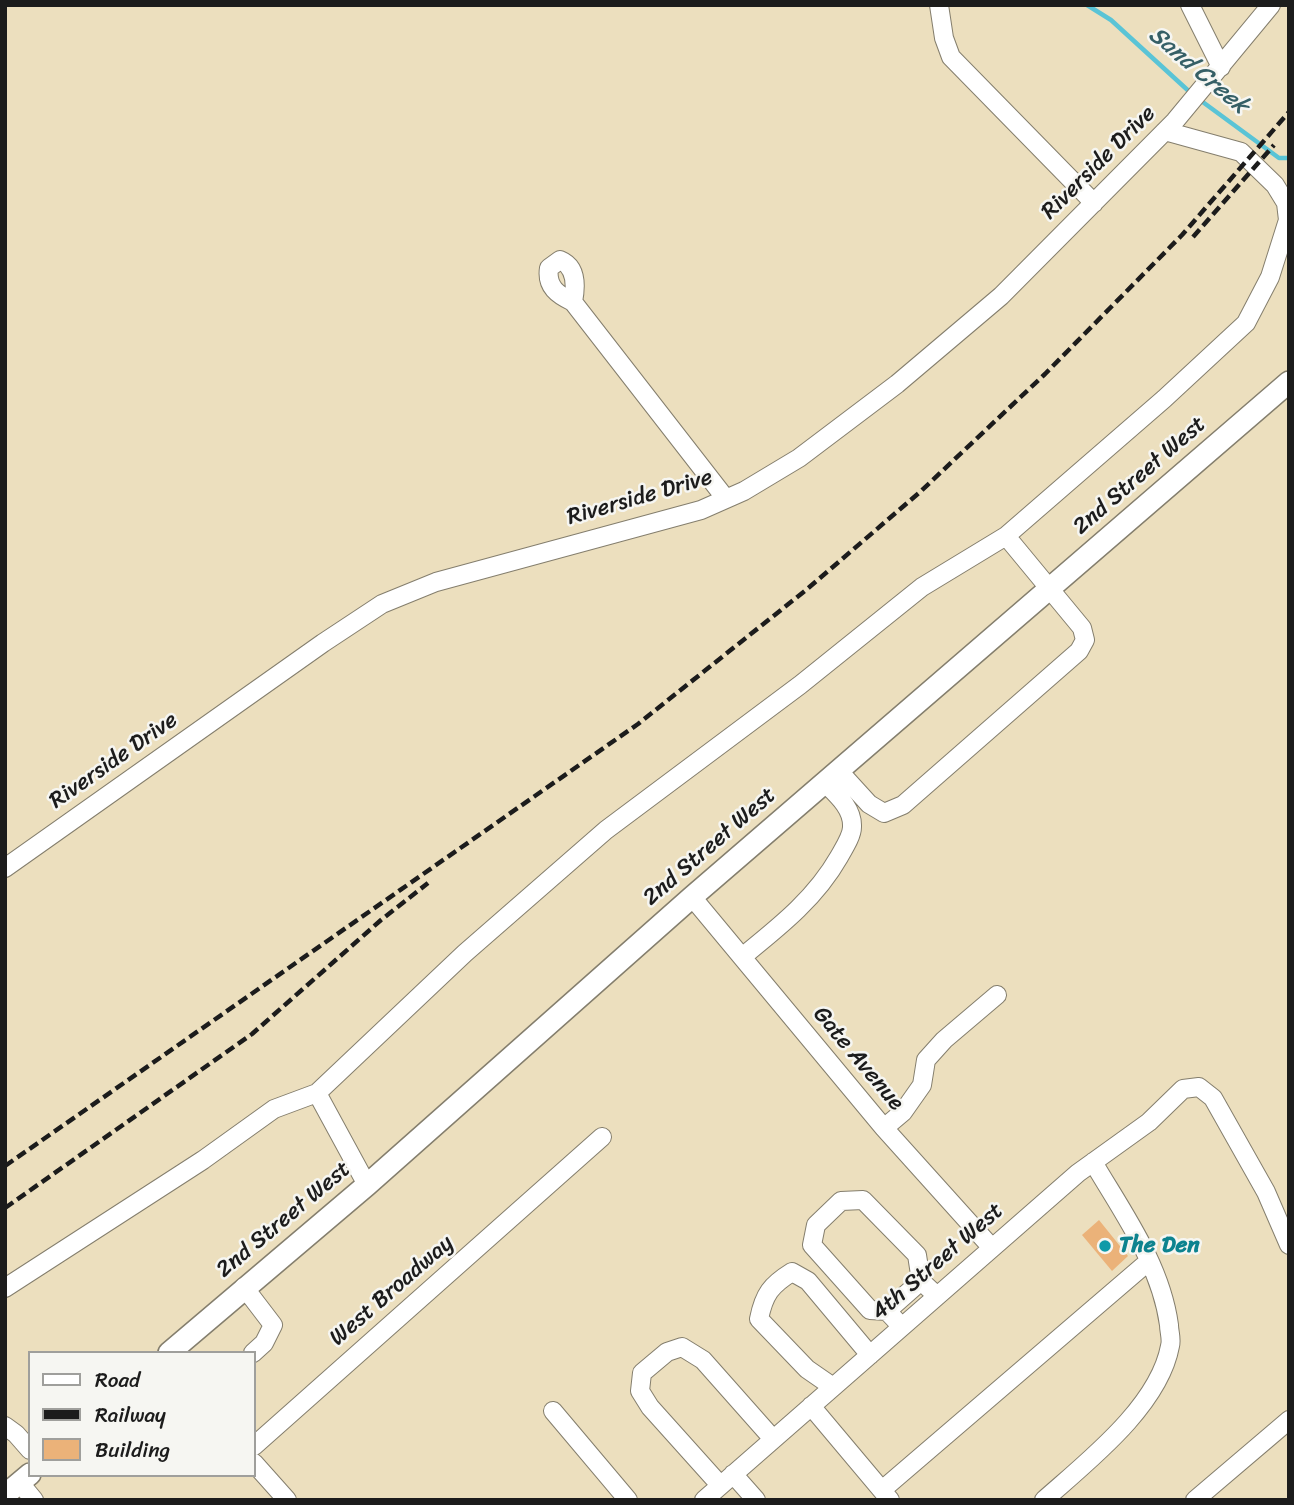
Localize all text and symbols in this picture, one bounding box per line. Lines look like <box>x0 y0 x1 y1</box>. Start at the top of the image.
water label: Sand Creek <box>1142 21 1254 121</box>
street label: Riverside Drive <box>1036 100 1162 226</box>
street label: 2nd Street West <box>1068 411 1212 541</box>
street label: Riverside Drive <box>564 464 716 532</box>
street label: Riverside Drive <box>45 707 183 815</box>
street label: 2nd Street West <box>638 782 782 912</box>
street label: Gate Avenue <box>807 1001 909 1117</box>
street label: 2nd Street West <box>211 1156 357 1284</box>
street label: 4th Street West <box>867 1197 1009 1327</box>
street label: West Broadway <box>325 1230 459 1352</box>
place label: The Den <box>1119 1232 1200 1260</box>
marker: The Den <box>1097 1238 1113 1254</box>
legend <box>28 1351 256 1477</box>
text: Road <box>95 1361 140 1399</box>
text: Railway <box>95 1396 166 1434</box>
text: Building <box>95 1431 170 1469</box>

